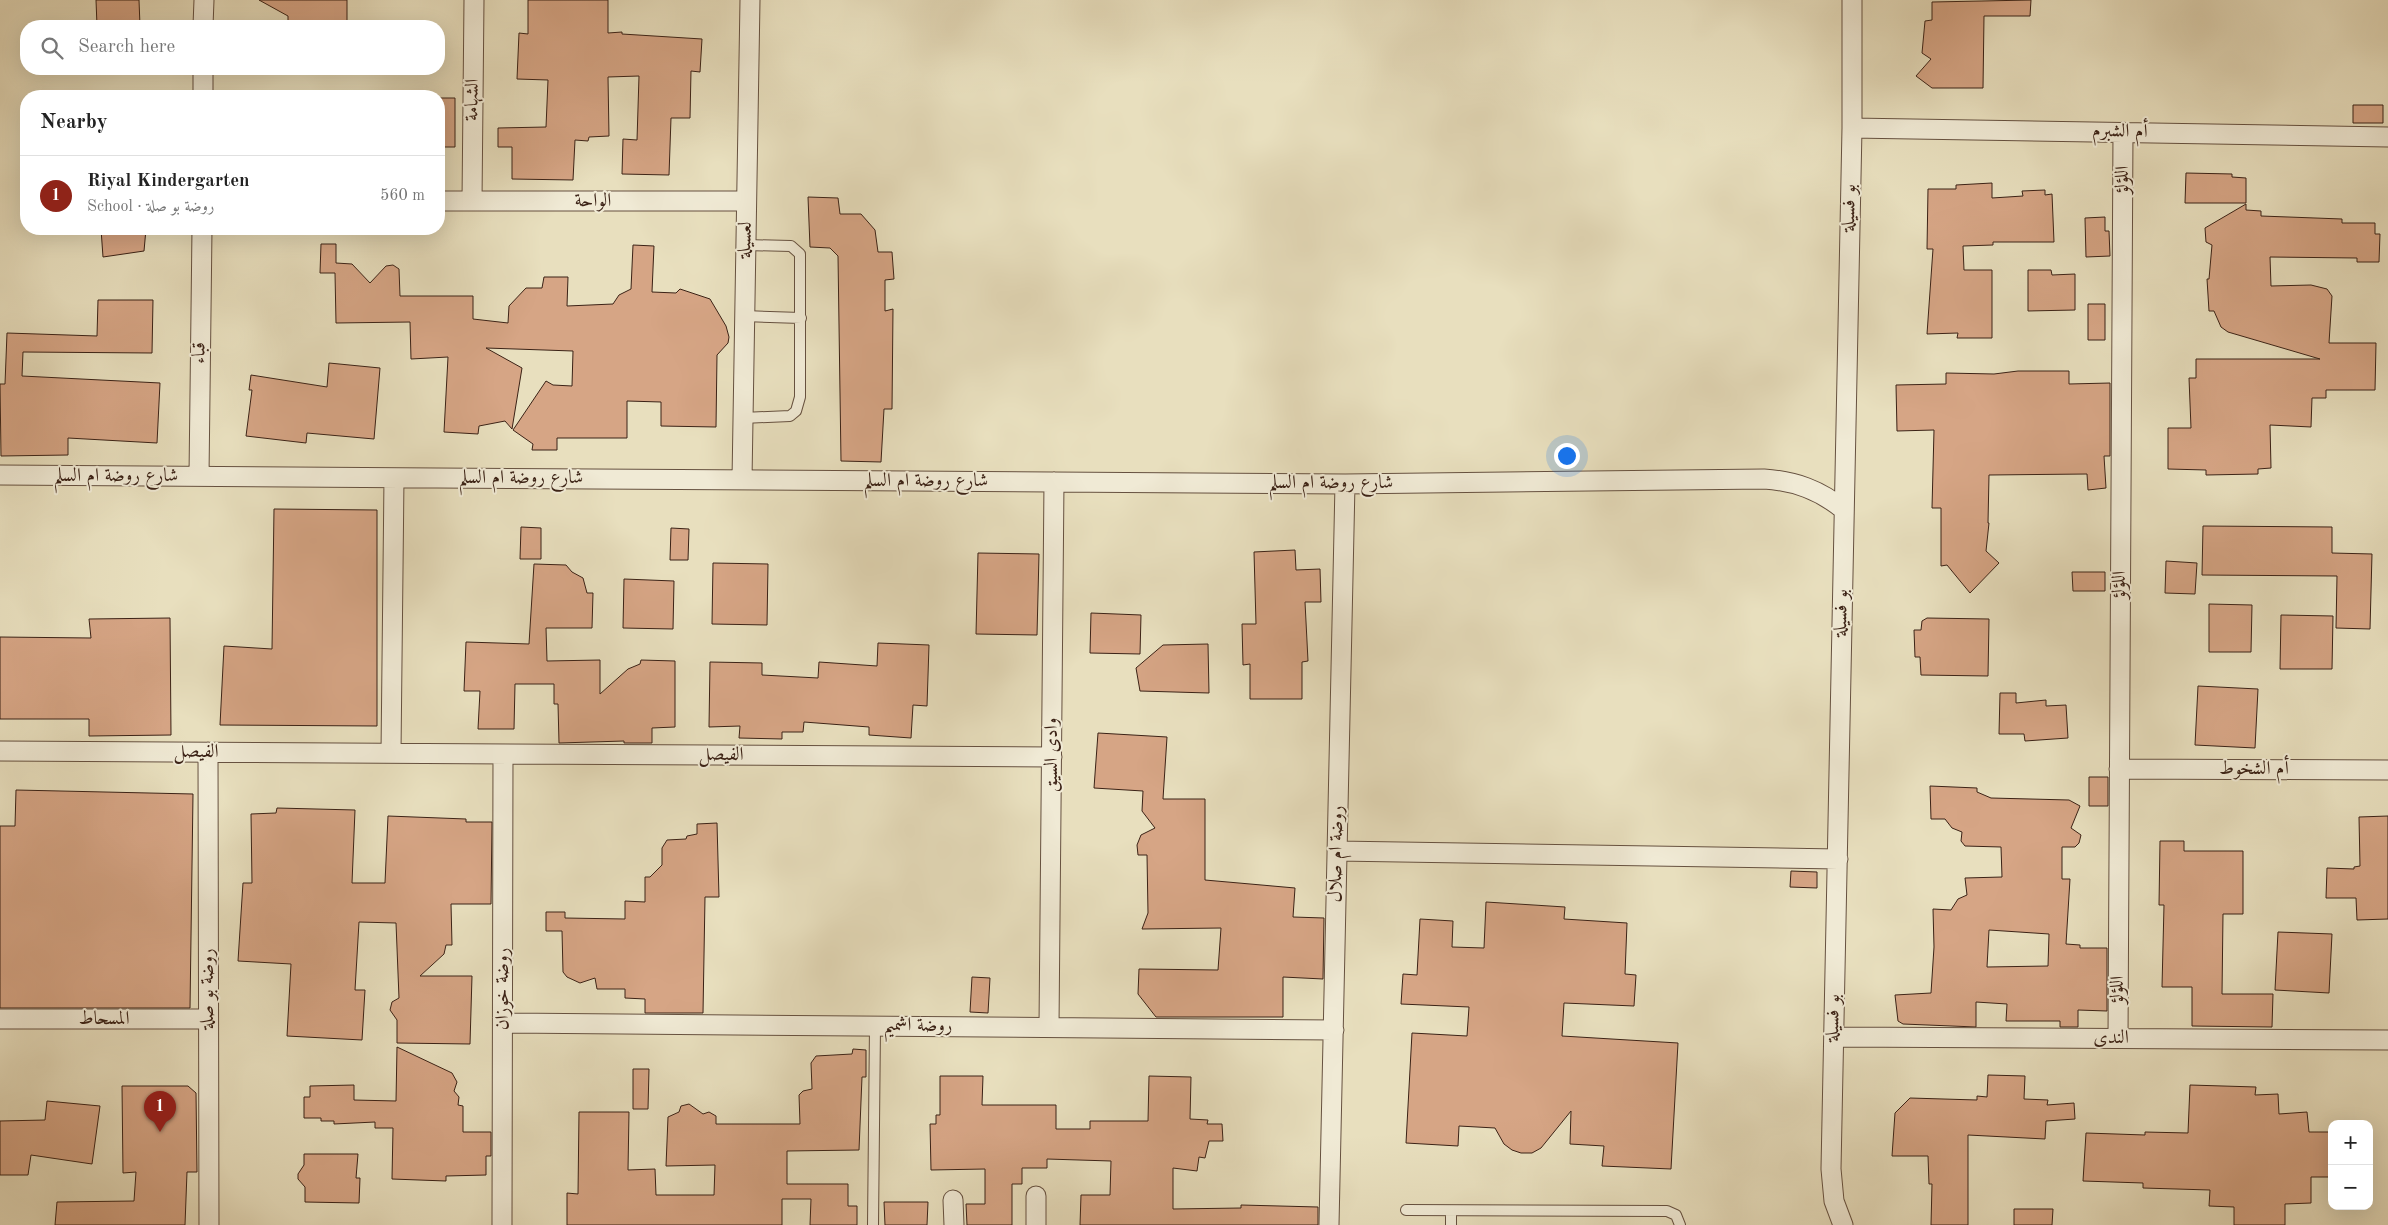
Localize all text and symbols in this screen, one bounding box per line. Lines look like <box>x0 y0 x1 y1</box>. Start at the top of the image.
search box <box>20 20 445 75</box>
icon: search <box>38 34 66 62</box>
text: Search here <box>78 38 175 57</box>
street label: الشهامة <box>463 79 484 121</box>
text: Nearby <box>40 112 108 133</box>
street label: أم الشبرم <box>2092 117 2149 147</box>
street label: اللؤلؤ <box>2114 166 2134 196</box>
text: Riyal Kindergarten <box>87 172 250 191</box>
street label: بو فسيلة <box>1840 184 1861 233</box>
text: 1 <box>51 188 61 204</box>
text: 560 m <box>380 188 425 204</box>
street label: الواحة <box>575 192 611 212</box>
text: School · روضة بو صلة <box>87 199 214 215</box>
street label: لعسيلة <box>736 221 756 260</box>
street label: قباء <box>190 342 210 364</box>
your location <box>1554 443 1580 469</box>
street label: شارع روضة ام السلم <box>54 466 178 494</box>
street label: شارع روضة ام السلم <box>459 468 583 496</box>
street label: شارع روضة ام السلم <box>864 471 988 499</box>
street label: شارع روضة ام السلم <box>1269 473 1393 501</box>
street label: اللؤلؤ <box>2111 571 2131 601</box>
street label: بو فسيلة <box>1832 589 1853 638</box>
street label: وادى السيق <box>1043 718 1063 792</box>
street label: الفيصل <box>173 743 219 764</box>
street label: الفيصل <box>698 746 744 767</box>
street label: أم الشخوط <box>2219 755 2289 784</box>
street label: روضة ام صلال <box>1327 805 1352 903</box>
street label: روضة خوزان <box>494 948 514 1030</box>
street label: روضة بو صلة <box>199 949 219 1030</box>
street label: اللؤلؤ <box>2109 976 2129 1006</box>
street label: بو فسيلة <box>1824 994 1845 1043</box>
street label: المسحاط <box>78 1010 130 1029</box>
street label: روضة اشميم <box>883 1016 953 1044</box>
street label: الندى <box>2093 1029 2129 1048</box>
pin: 1 <box>144 1091 176 1132</box>
map controls <box>2328 1120 2373 1210</box>
button: + <box>2328 1120 2373 1165</box>
button: − <box>2328 1165 2373 1210</box>

